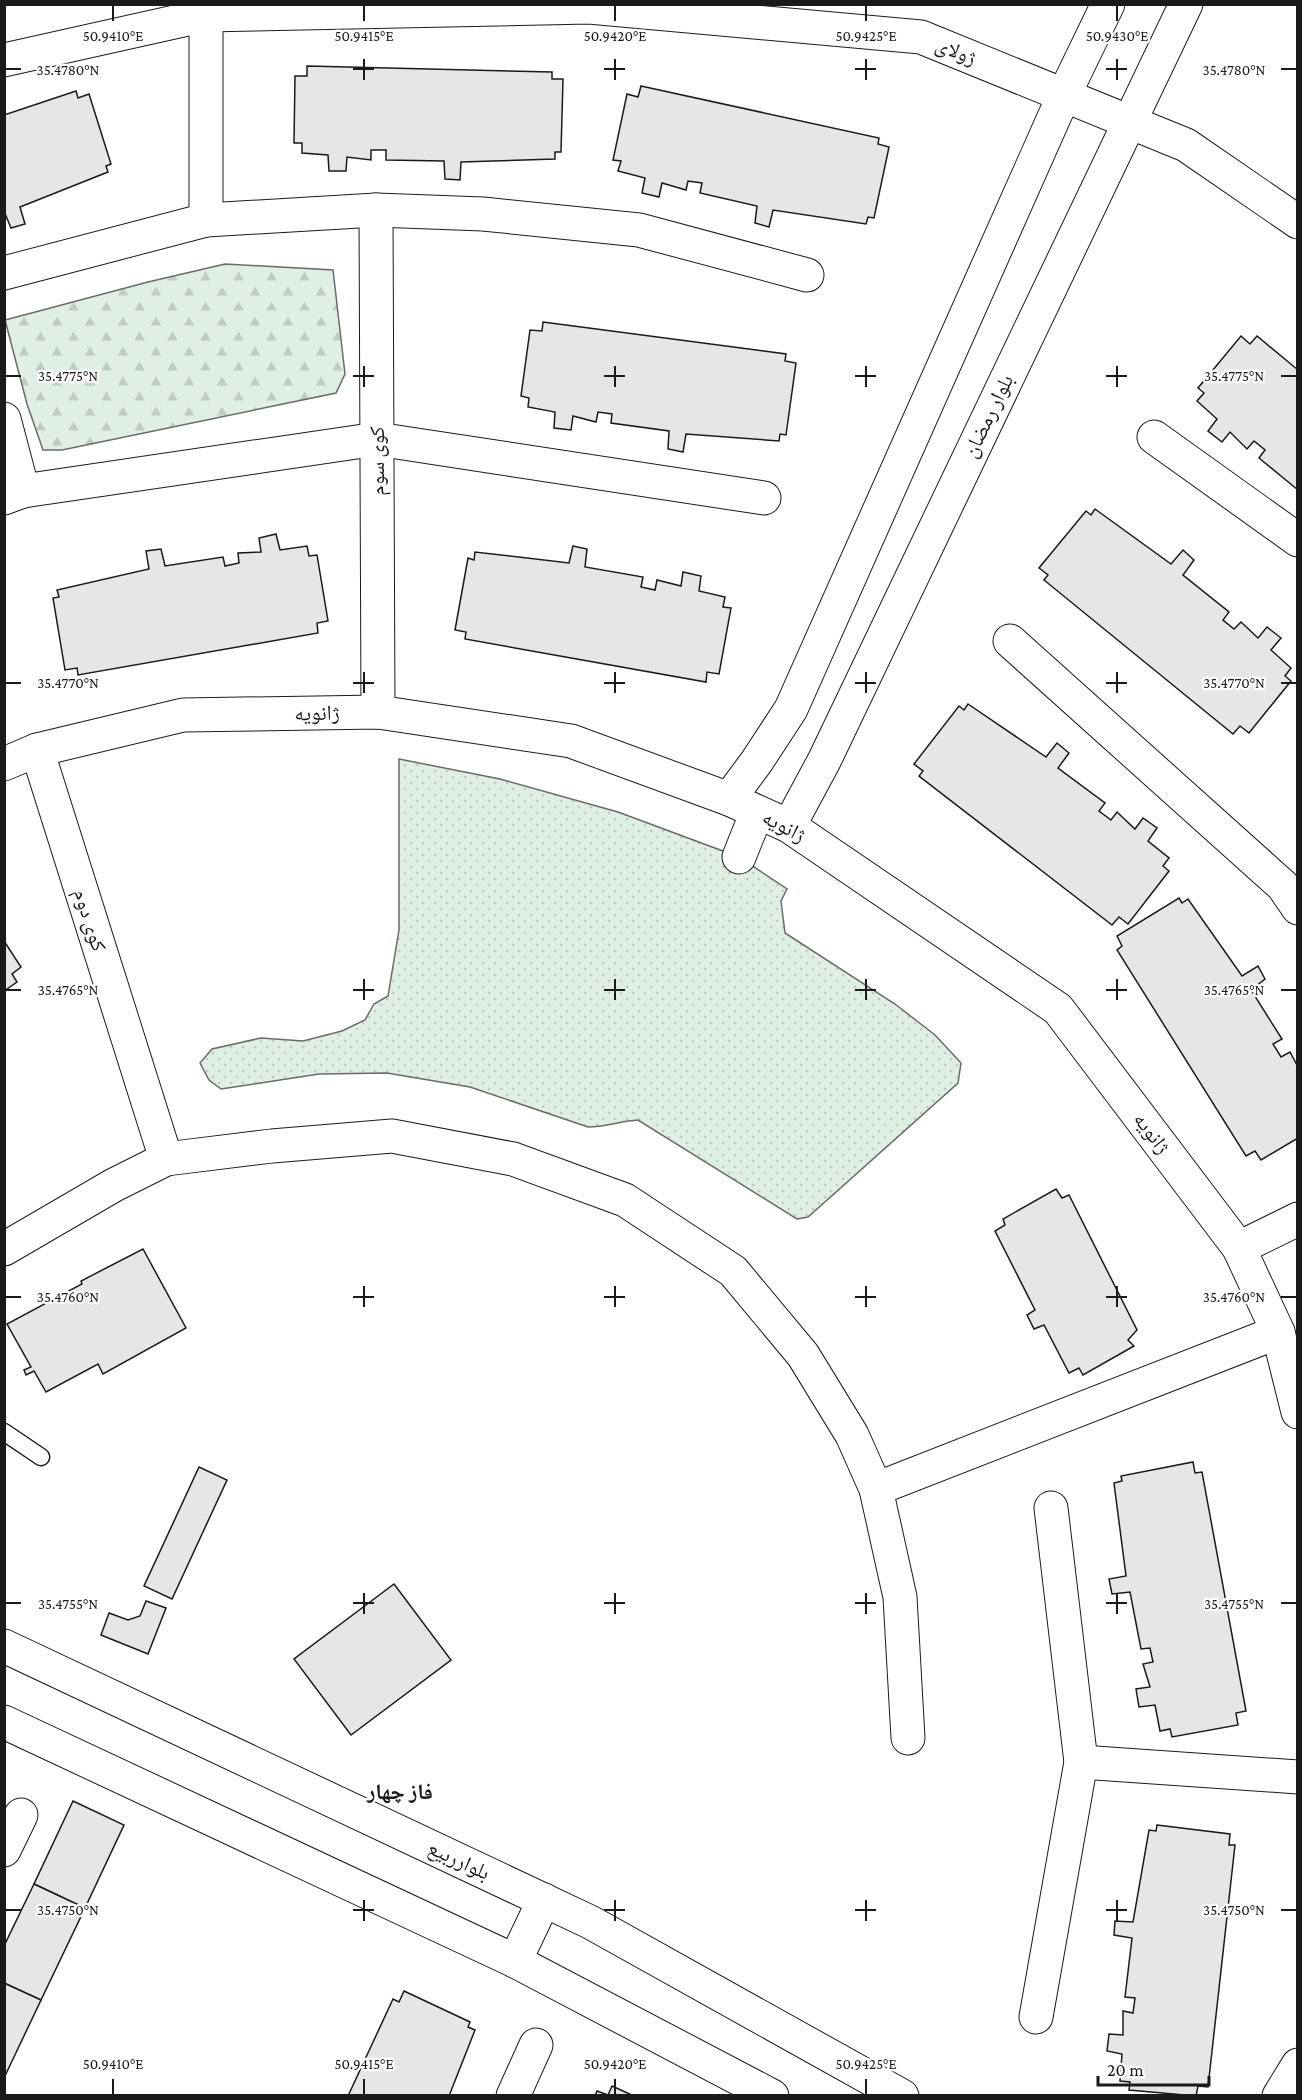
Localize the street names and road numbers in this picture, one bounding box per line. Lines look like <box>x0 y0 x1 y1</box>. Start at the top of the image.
street label: ژولای <box>932 32 980 70</box>
street label: بلوار رمضان <box>958 371 1018 461</box>
street label: کوی سوم <box>365 426 391 496</box>
street label: ژانویه <box>294 701 340 725</box>
street label: ژانویه <box>758 805 810 847</box>
street label: کوی دوم <box>67 886 111 955</box>
street label: ژانویه <box>1129 1108 1175 1158</box>
street label: بلوارربیع <box>424 1835 494 1886</box>

